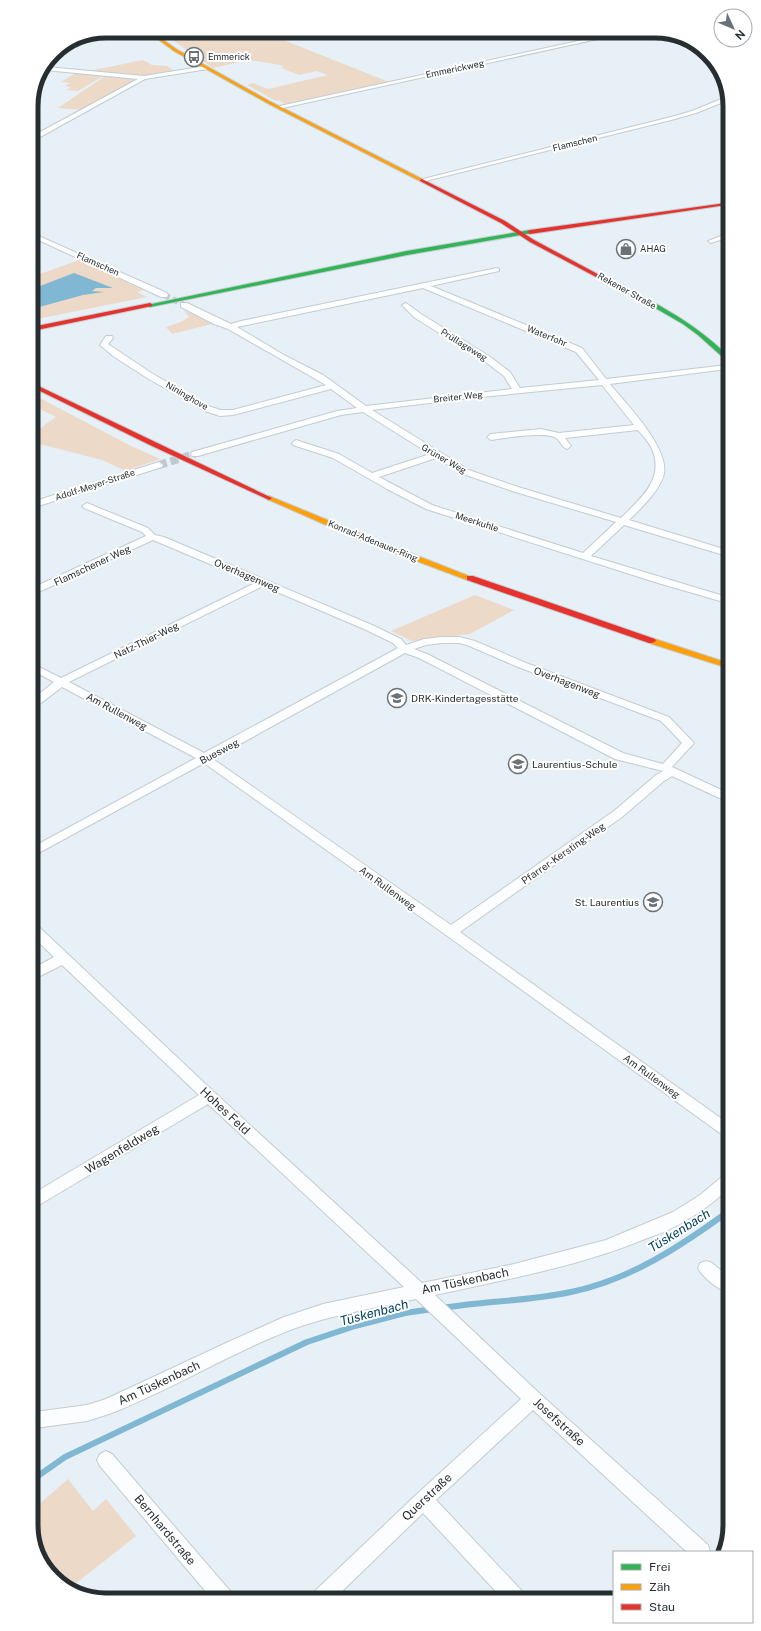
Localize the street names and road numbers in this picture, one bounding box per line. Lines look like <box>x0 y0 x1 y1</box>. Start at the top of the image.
street label: Emmerickweg <box>425 57 486 80</box>
street label: Flamschen <box>551 132 598 153</box>
street label: Flamschen <box>75 249 121 278</box>
street label: Rekener Straße <box>596 270 658 311</box>
street label: Waterfohr <box>525 323 569 349</box>
street label: Prüllageweg <box>439 326 490 363</box>
street label: Nininghove <box>164 379 210 412</box>
street label: Breiter Weg <box>433 388 484 405</box>
street label: Grüner Weg <box>420 441 469 476</box>
street label: Adolf-Meyer-Straße <box>54 466 136 503</box>
street label: Meerkuhle <box>454 509 500 534</box>
street label: Konrad-Adenauer-Ring <box>327 517 420 564</box>
street label: Flamschener Weg <box>52 542 132 588</box>
street label: Overhagenweg <box>212 556 282 594</box>
street label: Natz-Thier-Weg <box>112 619 180 661</box>
street label: Overhagenweg <box>532 664 602 700</box>
street label: Am Rullenweg <box>85 690 149 732</box>
street label: Buesweg <box>197 736 241 766</box>
street label: Pfarrer-Kersting-Weg <box>519 820 607 886</box>
street label: Am Rullenweg <box>357 863 419 913</box>
street label: Am Rullenweg <box>621 1051 683 1101</box>
street label: Hohes Feld <box>197 1084 253 1138</box>
street label: Wagenfeldweg <box>82 1121 162 1177</box>
street label: Am Tüskenbach <box>420 1265 510 1297</box>
street label: Am Tüskenbach <box>116 1358 202 1408</box>
street label: Josefstraße <box>530 1395 588 1449</box>
street label: Querstraße <box>399 1470 455 1524</box>
street label: Bernhardstraße <box>132 1492 199 1568</box>

